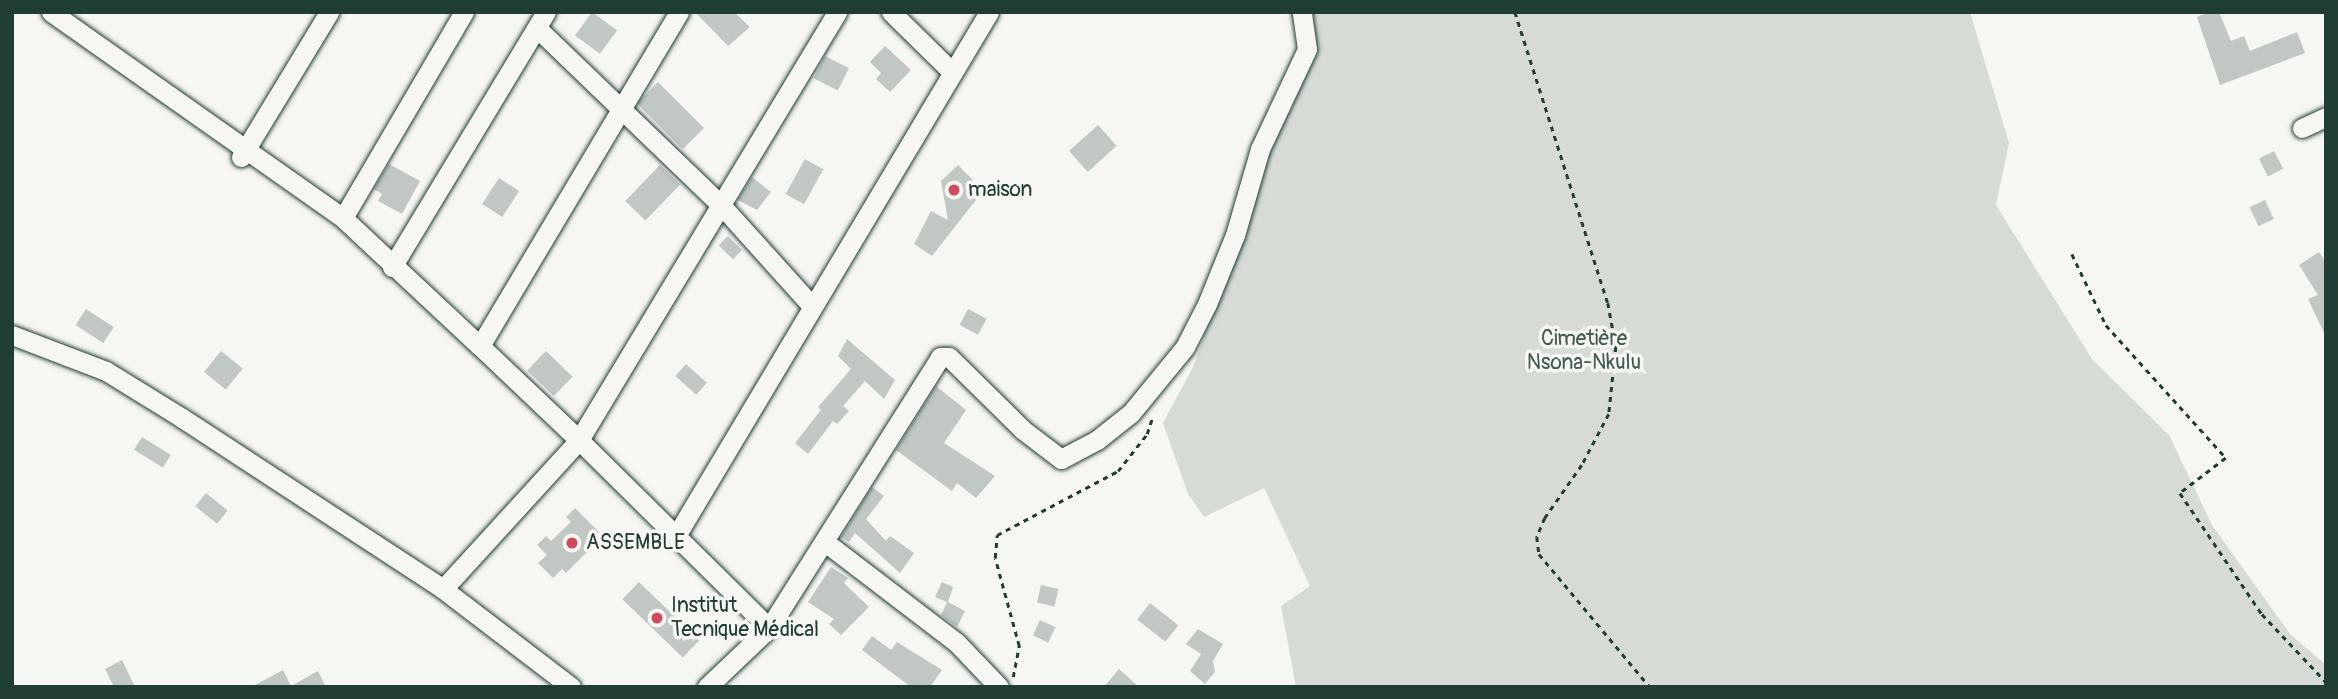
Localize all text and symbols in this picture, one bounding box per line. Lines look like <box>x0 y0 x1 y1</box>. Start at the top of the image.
place label: maison <box>968 177 1032 203</box>
marker: maison <box>946 182 962 198</box>
park label: Cimetière Nsona-Nkulu <box>1527 326 1641 376</box>
place label: ASSEMBLE <box>586 530 685 556</box>
marker: ASSEMBLE <box>564 535 580 551</box>
place label: Institut Tecnique Médical <box>671 593 819 643</box>
marker: Institut Tecnique Médical <box>649 610 665 626</box>

